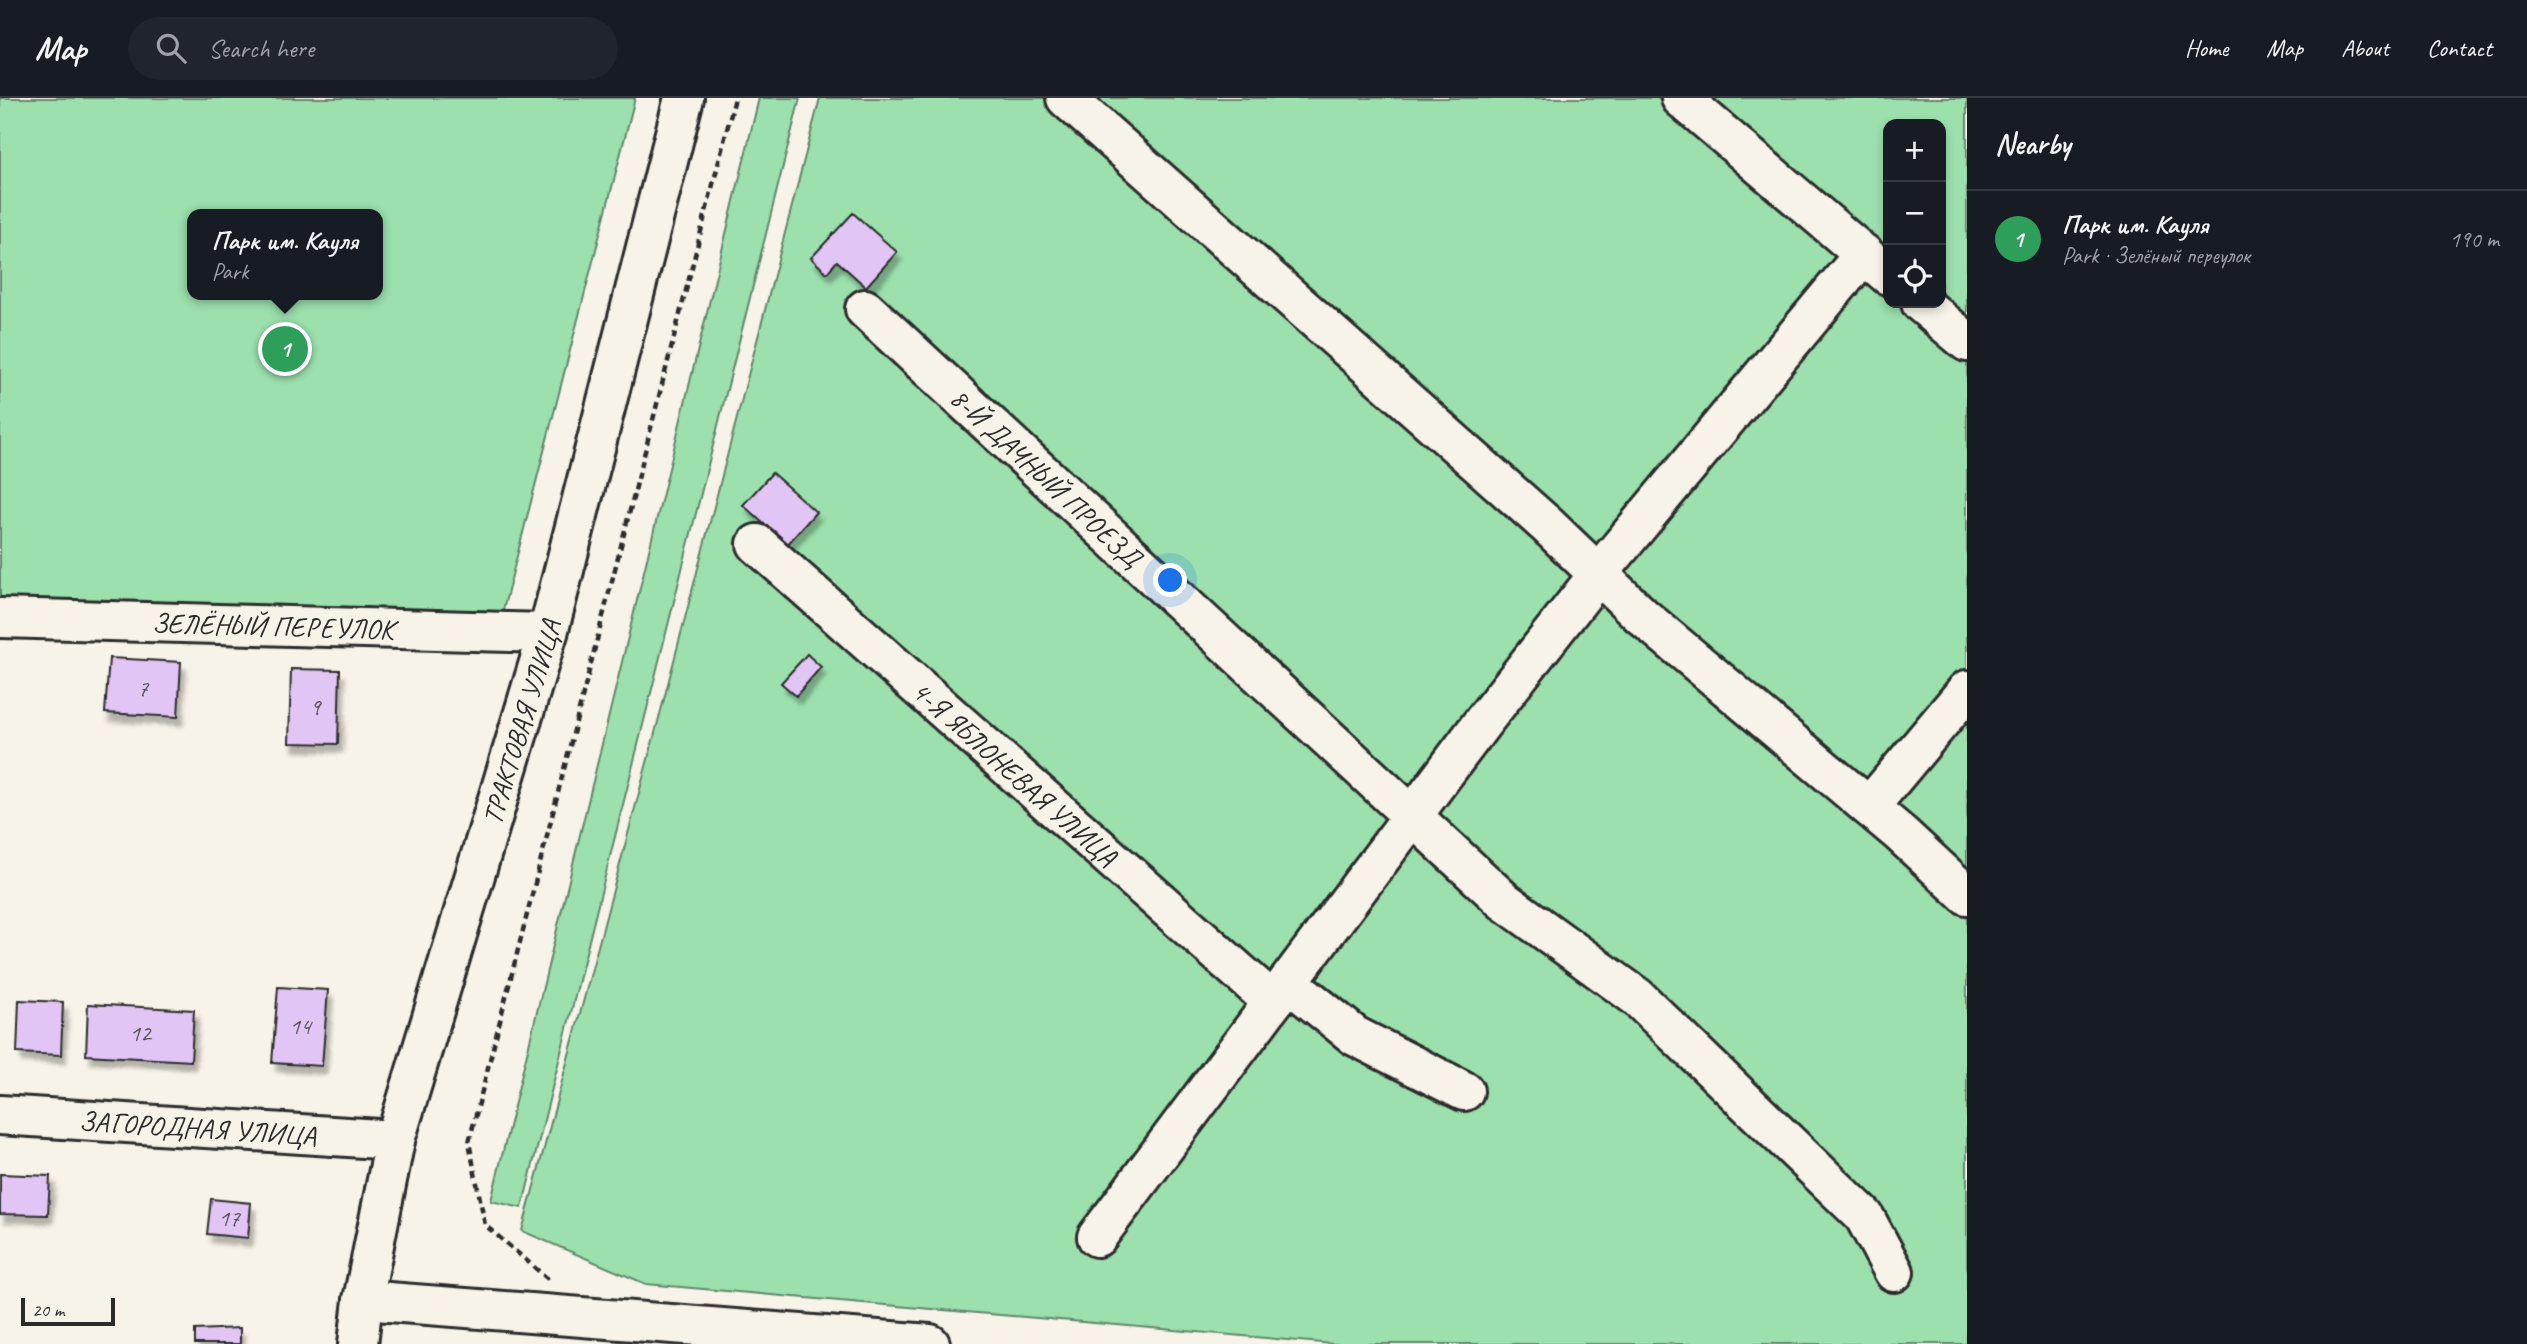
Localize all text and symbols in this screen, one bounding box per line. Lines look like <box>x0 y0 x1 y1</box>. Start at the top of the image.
search box <box>128 17 618 80</box>
text: Map <box>35 27 86 69</box>
icon: search <box>152 29 190 67</box>
text: Search here <box>208 32 314 65</box>
text: Home <box>2185 33 2228 63</box>
text: Map <box>2266 33 2303 63</box>
text: About <box>2341 33 2389 63</box>
text: Contact <box>2427 33 2492 63</box>
map controls <box>1883 119 1946 308</box>
button: + <box>1883 119 1946 182</box>
text: Nearby <box>1995 125 2071 163</box>
button: − <box>1883 182 1946 245</box>
text: Парк им. Кауля <box>2062 208 2208 241</box>
popup <box>187 209 383 300</box>
text: Парк им. Кауля <box>212 224 358 257</box>
text: 1 <box>2013 225 2023 254</box>
text: 190 m <box>2450 225 2499 254</box>
text: Park · Зелёный переулок <box>2062 241 2250 270</box>
button: locate <box>1883 245 1946 308</box>
text: Park <box>212 257 248 286</box>
pin: 1 <box>262 323 308 375</box>
street label: 8-Й ДАЧНЫЙ ПРОЕЗД <box>943 380 1151 576</box>
your location <box>1153 563 1187 597</box>
street label: ЗЕЛЁНЫЙ ПЕРЕУЛОК <box>152 605 400 646</box>
street label: ТРАКТОВАЯ УЛИЦА <box>474 615 569 828</box>
house number: 7 <box>138 673 150 703</box>
street label: 4-Я ЯБЛОНЕВАЯ УЛИЦА <box>905 673 1126 874</box>
house number: 9 <box>310 692 323 722</box>
house number: 14 <box>289 1011 313 1041</box>
house number: 12 <box>129 1018 153 1048</box>
street label: ЗАГОРОДНАЯ УЛИЦА <box>78 1103 318 1153</box>
house number: 17 <box>218 1203 241 1233</box>
scale bar <box>21 1295 116 1327</box>
text: 20 m <box>32 1298 64 1322</box>

